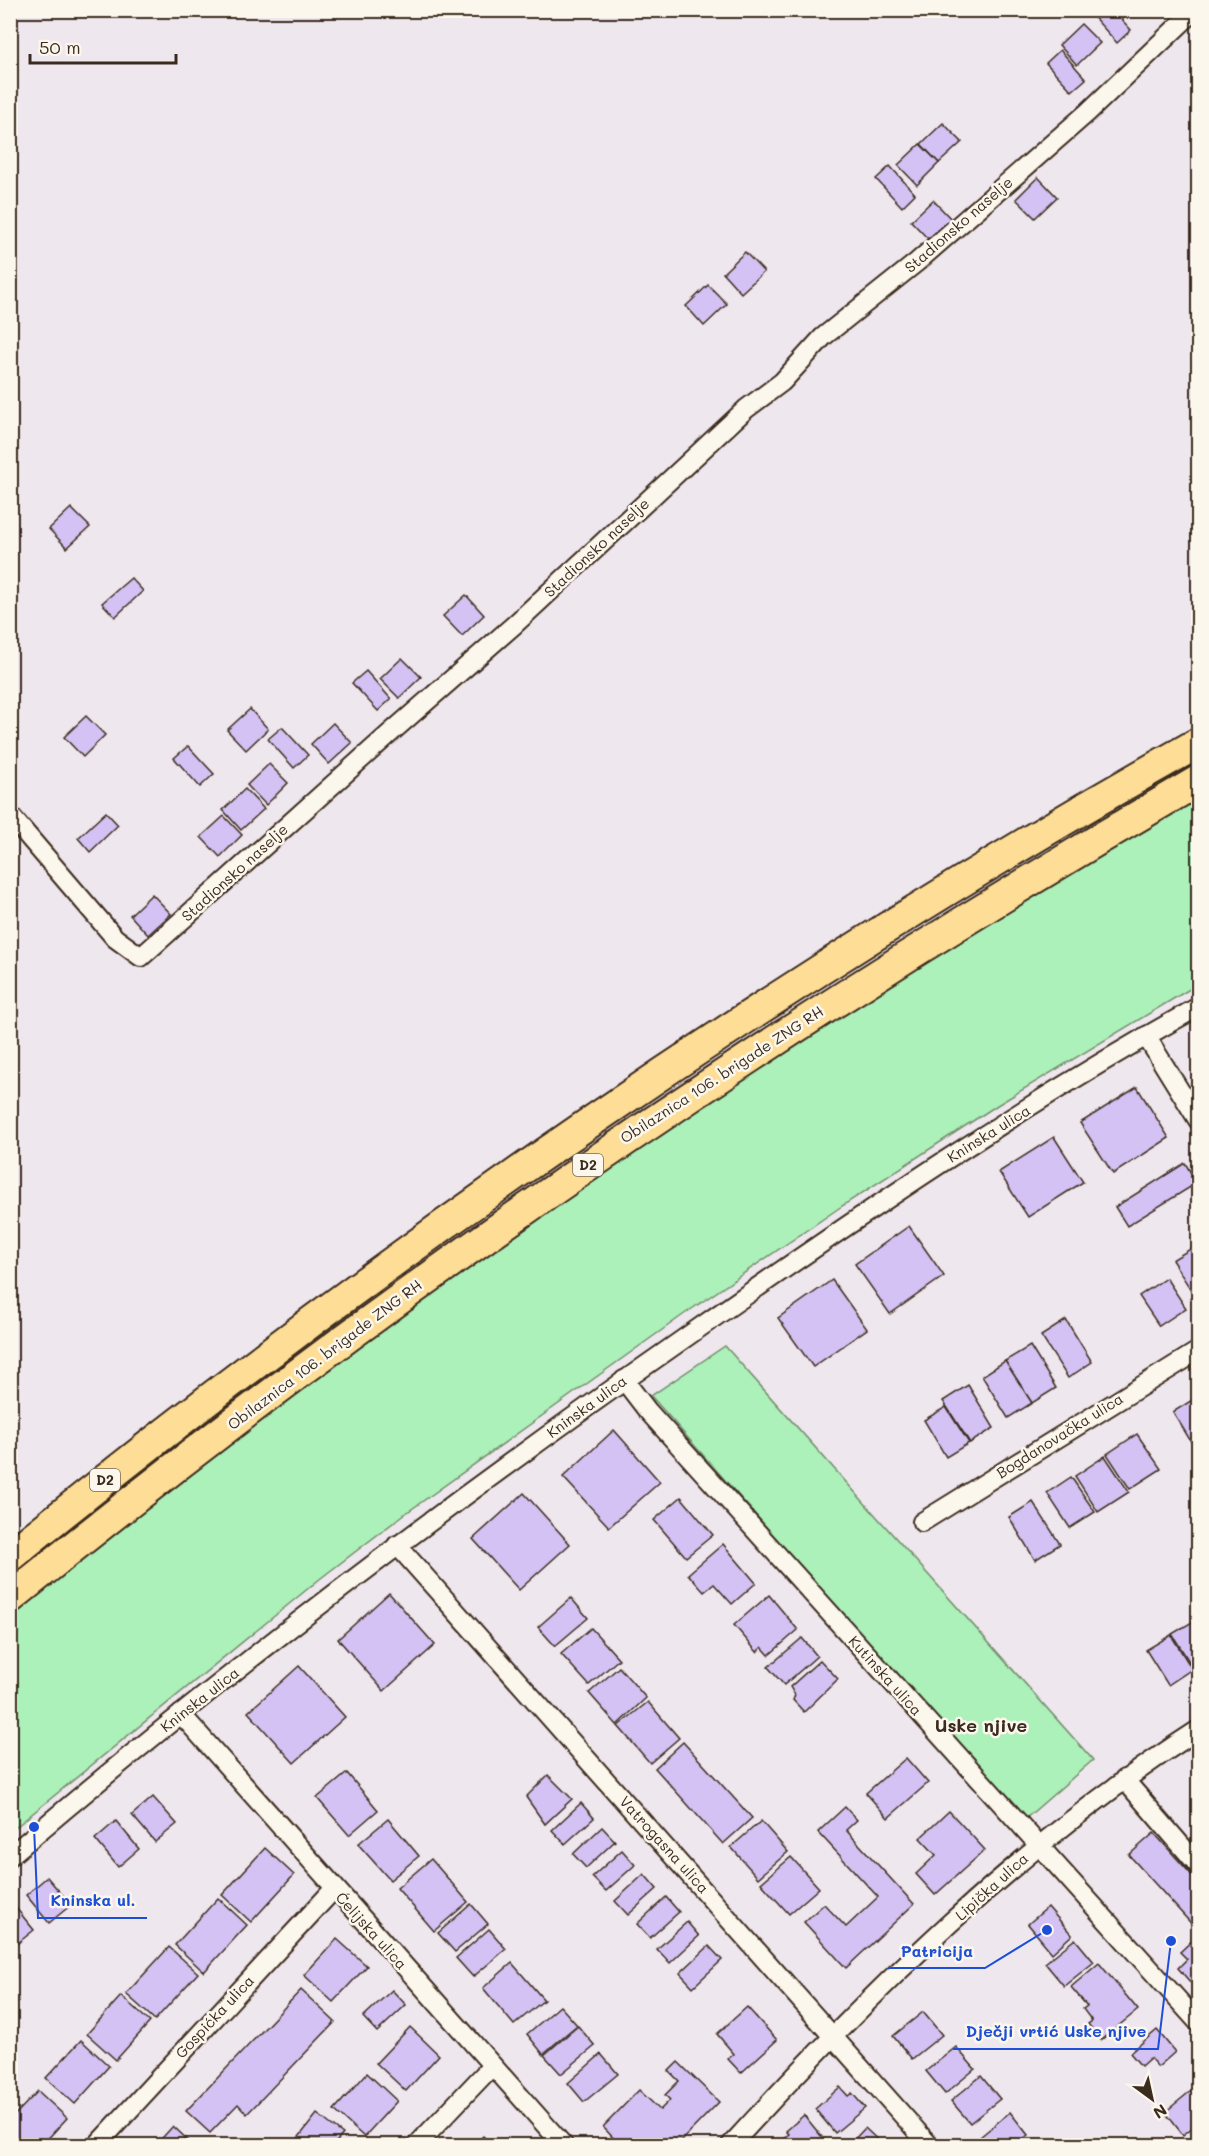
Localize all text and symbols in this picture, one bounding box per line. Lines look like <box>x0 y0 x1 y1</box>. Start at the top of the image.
scale bar <box>30 27 176 65</box>
text: 50 m <box>39 35 81 59</box>
street label: Stadionsko naselje <box>900 172 1017 277</box>
street label: Stadionsko naselje <box>539 493 653 601</box>
street label: Stadionsko naselje <box>177 819 292 926</box>
street label: Obilaznica 106. brigade ZNG RH <box>616 1001 827 1147</box>
street label: Kninska ulica <box>943 1100 1034 1167</box>
road number: D2 <box>573 1154 603 1176</box>
street label: Obilaznica 106. brigade ZNG RH <box>223 1275 426 1434</box>
street label: Kninska ulica <box>542 1370 630 1442</box>
street label: Bogdanovačka ulica <box>992 1388 1127 1482</box>
road number: D2 <box>90 1469 120 1491</box>
street label: Kutinska ulica <box>845 1631 927 1720</box>
street label: Kninska ulica <box>156 1662 243 1736</box>
district label: Uske njive <box>935 1713 1027 1737</box>
street label: Vatrogasna ulica <box>616 1791 714 1897</box>
street label: Lipička ulica <box>950 1848 1032 1924</box>
callout: Kninska ul. <box>38 1884 147 1918</box>
street label: Ćelijska ulica <box>332 1887 412 1973</box>
text: Kninska ul. <box>51 1889 136 1910</box>
callout: Patricija <box>888 1934 985 1968</box>
text: Patricija <box>901 1940 973 1961</box>
street label: Gospićka ulica <box>171 1970 258 2062</box>
callout: Dječji vrtić Uske njive <box>953 2015 1158 2049</box>
text: Dječji vrtić Uske njive <box>966 2020 1146 2041</box>
north arrow <box>1122 2069 1182 2129</box>
text: N <box>1150 2100 1171 2124</box>

